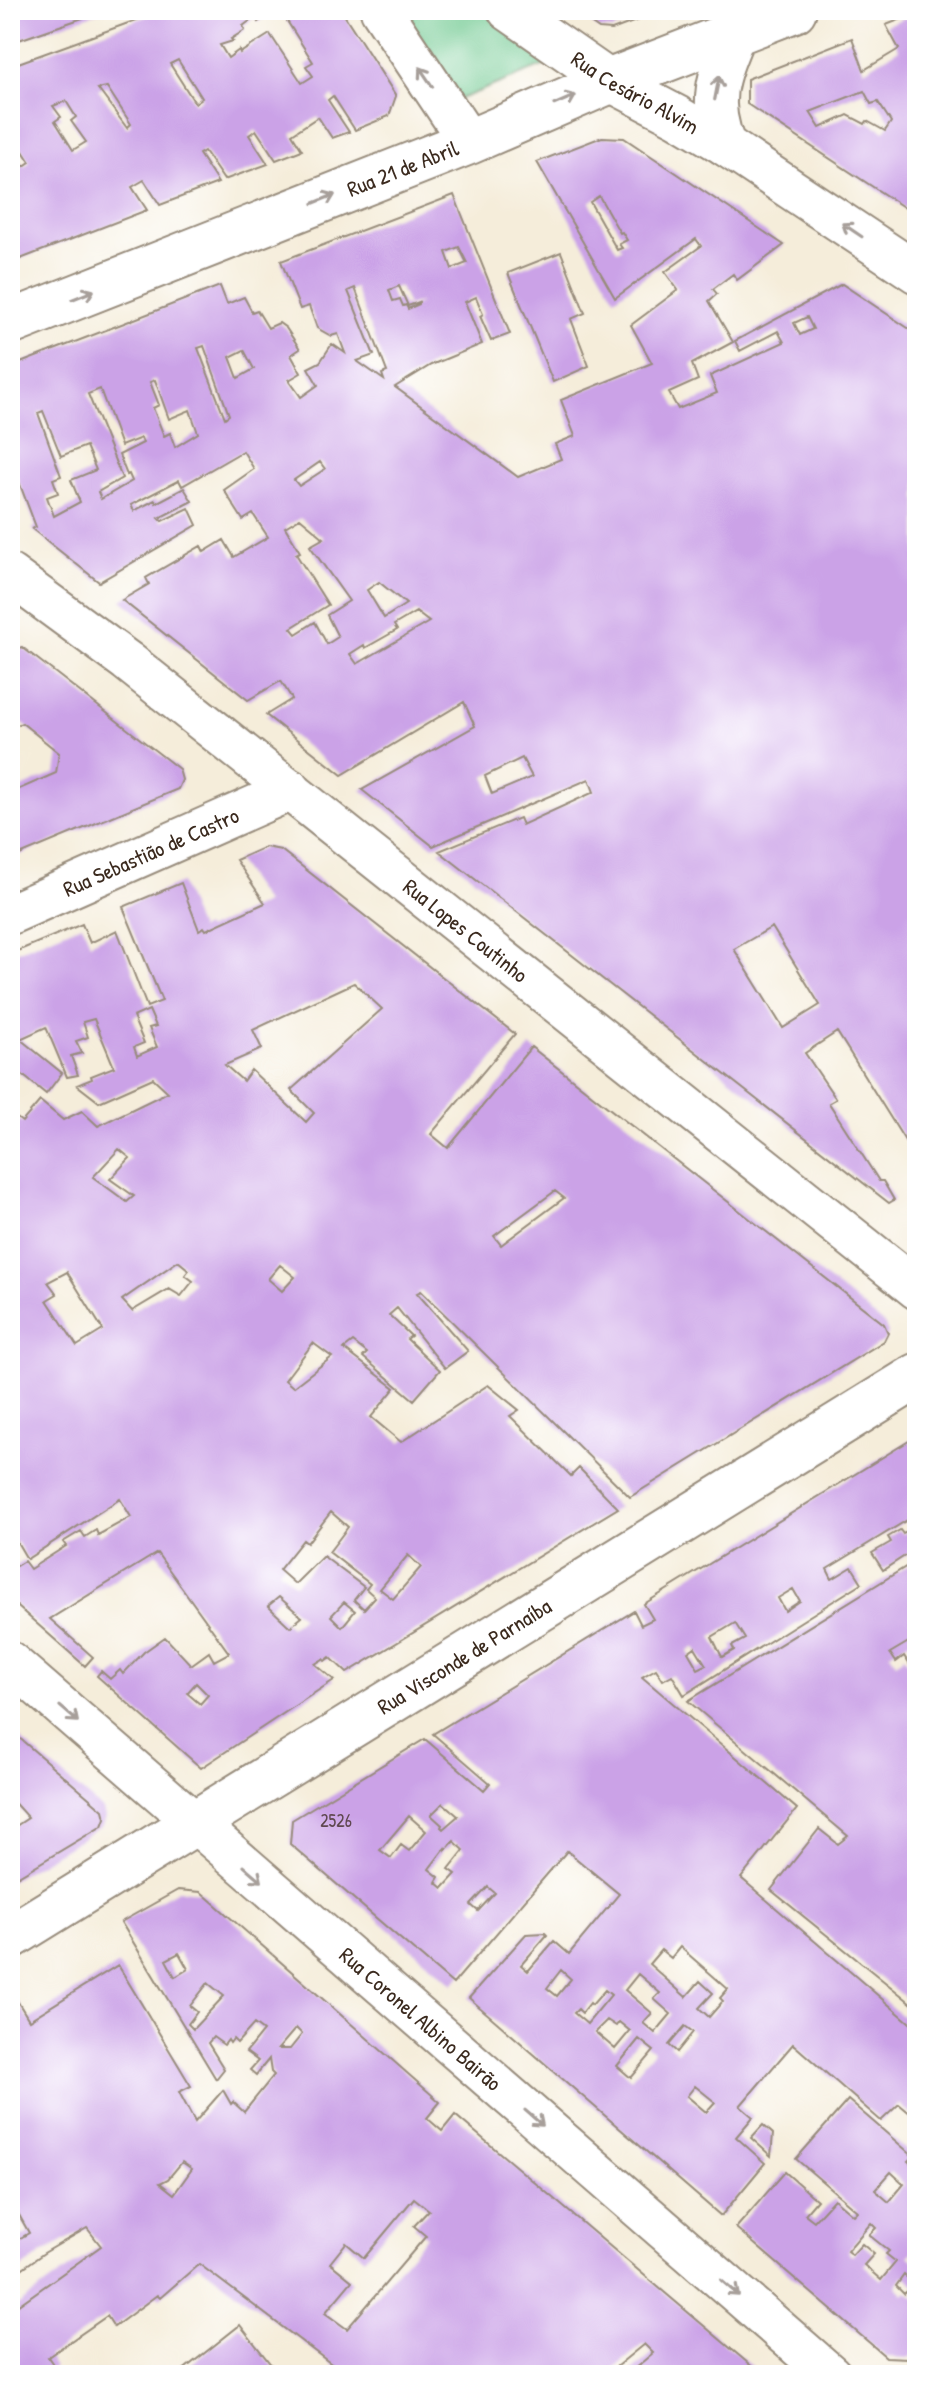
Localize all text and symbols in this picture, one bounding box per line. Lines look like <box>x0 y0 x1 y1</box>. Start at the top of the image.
street label: Rua Cesário Alvim <box>565 44 705 141</box>
one-way arrow <box>417 66 433 89</box>
one-way arrow <box>711 76 726 101</box>
one-way arrow <box>552 92 577 107</box>
street label: Rua 21 de Abril <box>342 133 463 204</box>
one-way arrow <box>311 191 336 205</box>
one-way arrow <box>841 222 864 238</box>
one-way arrow <box>70 287 95 301</box>
street label: Rua Sebastião de Castro <box>58 800 244 904</box>
street label: Rua Lopes Coutinho <box>397 871 535 989</box>
street label: Rua Visconde de Parnaíba <box>371 1591 557 1721</box>
one-way arrow <box>58 1704 78 1722</box>
house number: 2526 <box>320 1808 352 1833</box>
one-way arrow <box>242 1865 263 1883</box>
street label: Rua Coronel Albino Bairão <box>333 1940 508 2098</box>
one-way arrow <box>523 2108 544 2126</box>
one-way arrow <box>720 2279 740 2297</box>

